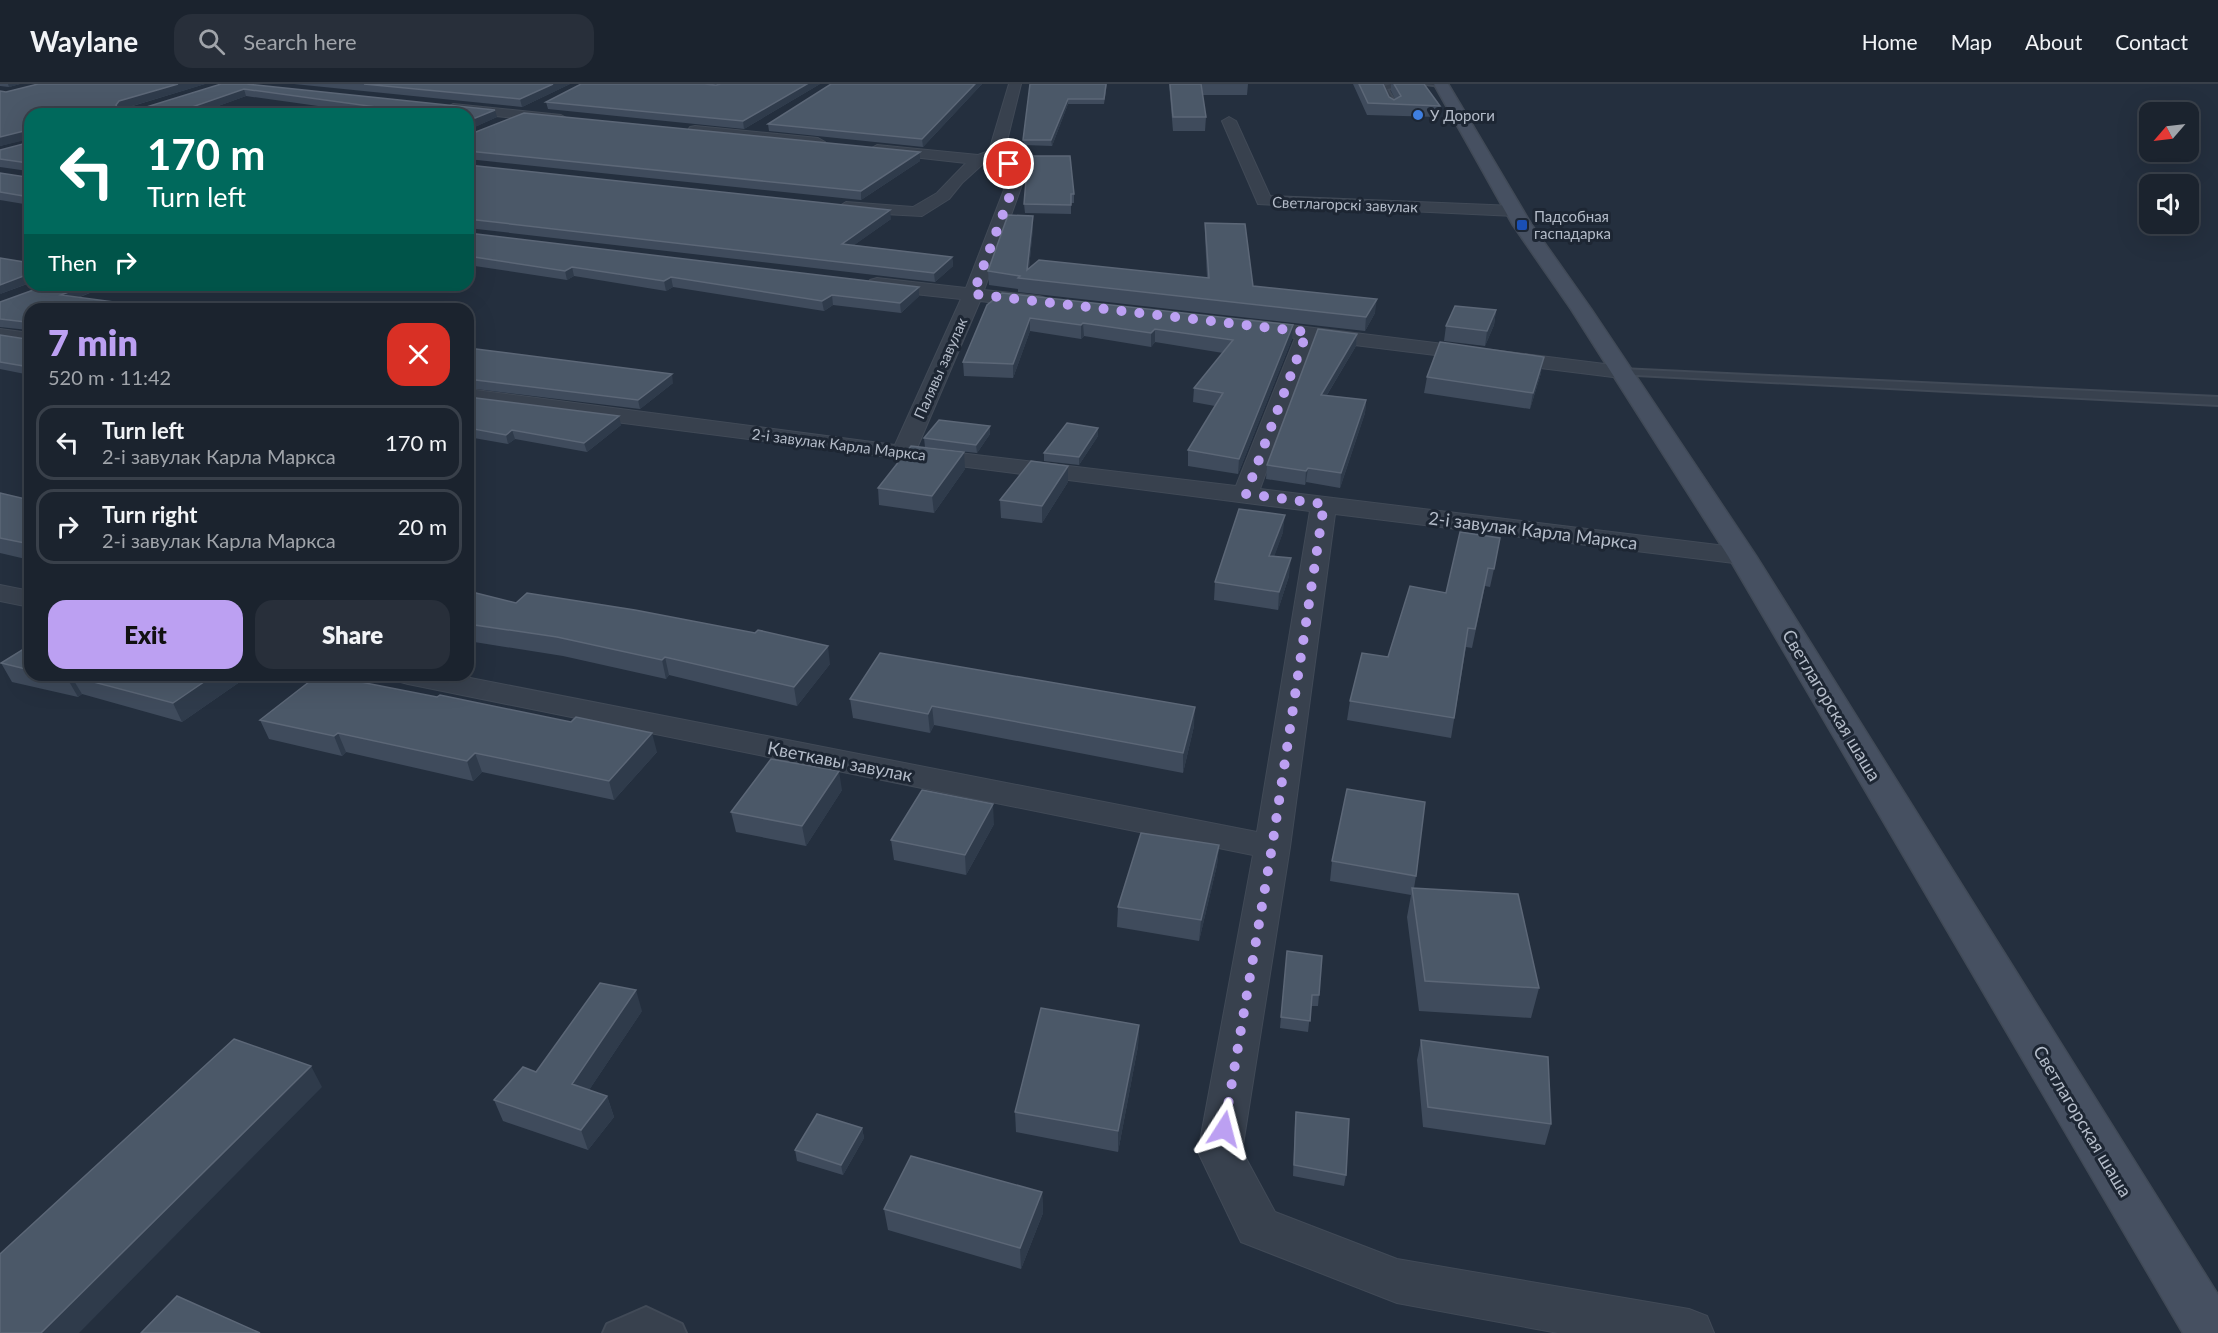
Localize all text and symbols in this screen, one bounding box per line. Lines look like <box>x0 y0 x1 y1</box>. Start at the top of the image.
search box <box>174 14 594 68</box>
text: Waylane <box>30 24 138 58</box>
icon: search <box>195 25 228 58</box>
text: Search here <box>243 28 357 55</box>
text: Home <box>1862 29 1918 54</box>
text: Map <box>1951 29 1992 54</box>
text: About <box>2025 29 2082 54</box>
text: Contact <box>2115 29 2188 54</box>
north arrow <box>2139 102 2199 162</box>
map controls <box>2139 102 2199 234</box>
place label: У Дороги <box>1430 106 1495 124</box>
marker: У Дороги <box>1411 108 1425 122</box>
text: 170 m <box>147 129 265 179</box>
icon: left <box>48 132 126 210</box>
pin <box>983 138 1034 189</box>
icon: arrive <box>992 147 1025 180</box>
button: sound <box>2139 174 2199 234</box>
text: Turn left <box>147 180 246 213</box>
street label: Светлагорскі завулак <box>1272 192 1418 216</box>
place label: Падсобная гаспадарка <box>1534 207 1611 242</box>
marker: Падсобная гаспадарка <box>1515 218 1529 232</box>
icon: right <box>109 246 142 279</box>
text: Then <box>48 249 97 276</box>
street label: Палявы завулак <box>910 314 970 421</box>
text: 7 min <box>48 320 138 364</box>
button: close <box>387 323 450 386</box>
text: 520 m · 11:42 <box>48 365 171 389</box>
text: Turn left <box>102 417 184 444</box>
street label: 2-і завулак Карла Маркса <box>751 424 927 464</box>
icon: left <box>51 426 84 459</box>
text: 170 m <box>385 429 447 456</box>
text: 2-і завулак Карла Маркса <box>102 444 336 468</box>
text: Turn right <box>102 501 197 528</box>
street label: 2-і завулак Карла Маркса <box>1427 506 1639 554</box>
icon: right <box>51 510 84 543</box>
text: 20 m <box>398 513 447 540</box>
text: 2-і завулак Карла Маркса <box>102 528 336 552</box>
button: Exit <box>48 600 243 669</box>
button: Share <box>255 600 450 669</box>
street label: Светлагорская шаша <box>1778 625 1886 785</box>
street label: Кветкавы завулак <box>766 736 915 786</box>
street label: Светлагорская шаша <box>2029 1041 2137 1201</box>
position arrow <box>1192 1097 1256 1161</box>

